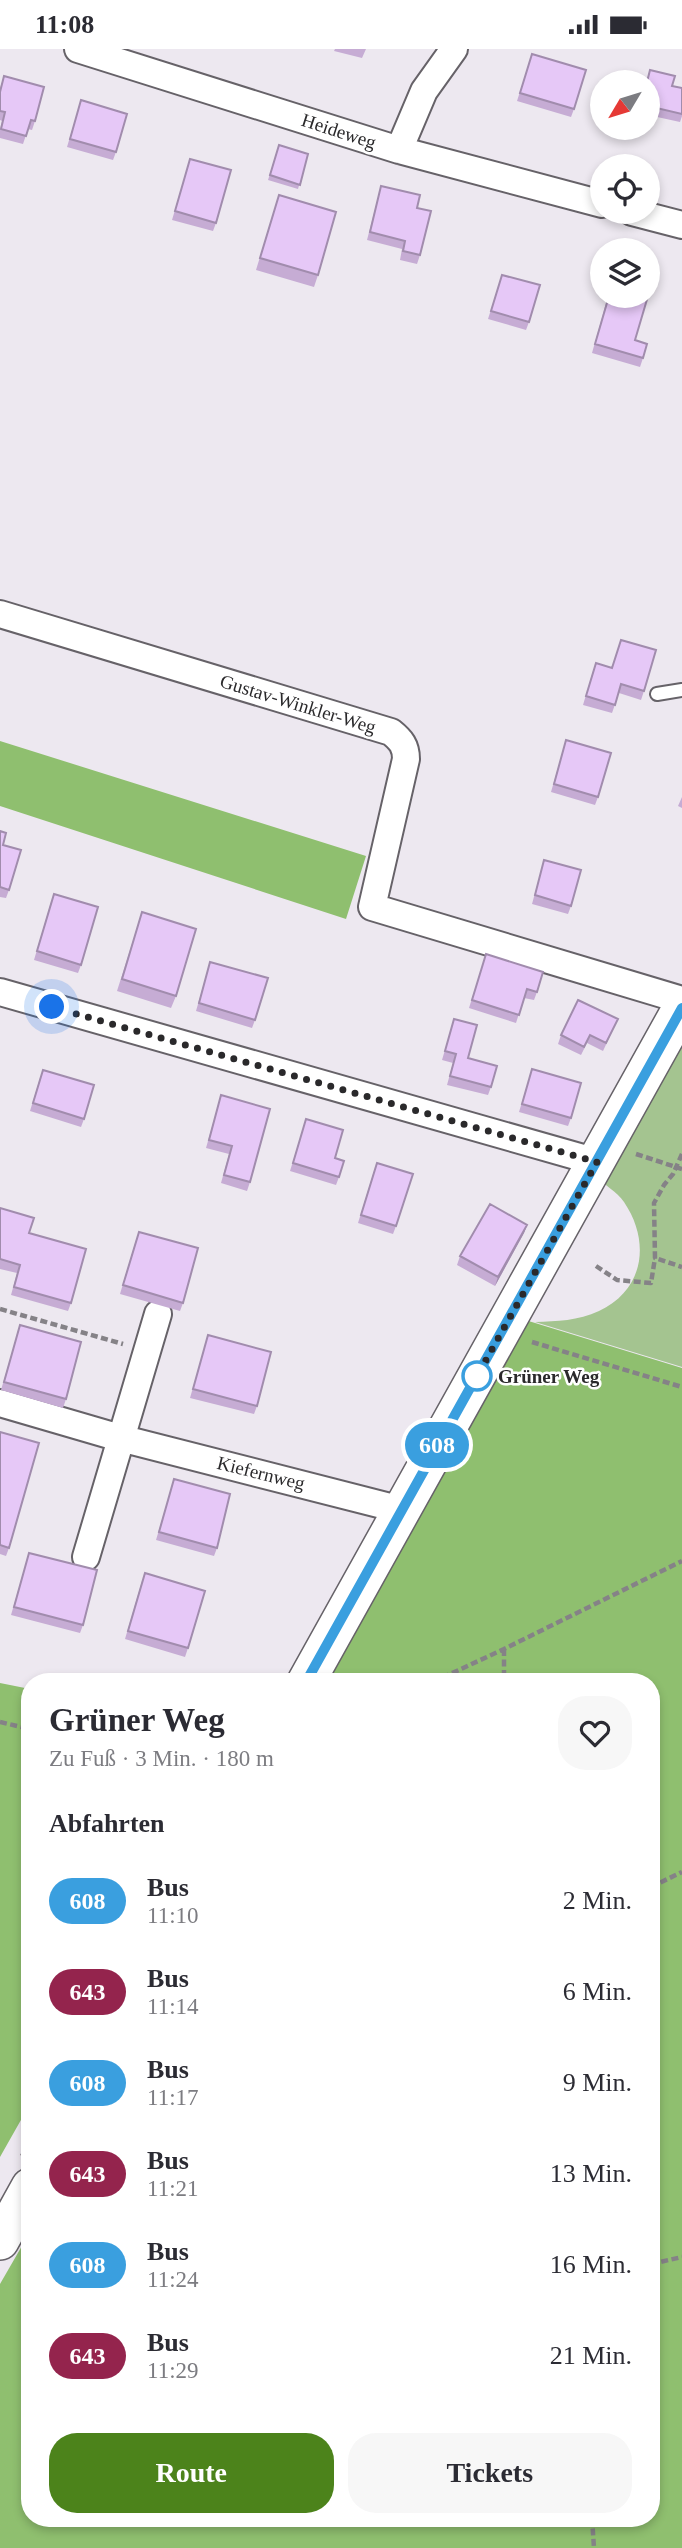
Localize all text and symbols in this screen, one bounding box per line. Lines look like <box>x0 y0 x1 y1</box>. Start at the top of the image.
text: 11:08 <box>35 10 94 39</box>
north arrow <box>590 70 660 140</box>
map controls <box>590 70 660 308</box>
street label: Heideweg <box>299 109 379 153</box>
button: locate <box>590 154 660 224</box>
button: layers <box>590 238 660 308</box>
street label: Gustav-Winkler-Weg <box>217 670 379 738</box>
your location <box>34 989 69 1024</box>
marker: Grüner Weg <box>462 1361 492 1391</box>
place label: Grüner Weg <box>498 1366 600 1387</box>
line badge: 608 <box>397 1422 477 1468</box>
text: 608 <box>419 1432 455 1458</box>
street label: Kiefernweg <box>215 1452 308 1494</box>
button: heart <box>558 1696 632 1770</box>
text: Grüner Weg <box>49 1702 225 1738</box>
text: Zu Fuß · 3 Min. · 180 m <box>49 1746 274 1771</box>
text: Abfahrten <box>49 1809 165 1838</box>
text: Bus <box>147 1873 189 1902</box>
text: 2 Min. <box>563 1886 632 1915</box>
text: 608 <box>70 1888 106 1914</box>
text: 11:10 <box>147 1903 199 1928</box>
text: Bus <box>147 1964 189 1993</box>
text: 6 Min. <box>563 1977 632 2006</box>
text: 643 <box>70 1979 106 2005</box>
text: 11:14 <box>147 1994 199 2019</box>
text: Bus <box>147 2055 189 2084</box>
text: 9 Min. <box>563 2068 632 2097</box>
text: 608 <box>70 2070 106 2096</box>
text: 11:17 <box>147 2085 199 2110</box>
text: Bus <box>147 2146 189 2175</box>
text: 13 Min. <box>550 2159 632 2188</box>
text: 643 <box>70 2161 106 2187</box>
text: 11:21 <box>147 2176 199 2201</box>
text: Bus <box>147 2237 189 2266</box>
text: 16 Min. <box>550 2250 632 2279</box>
text: 608 <box>70 2252 106 2278</box>
text: 11:24 <box>147 2267 199 2292</box>
text: Bus <box>147 2328 189 2357</box>
text: 21 Min. <box>550 2341 632 2370</box>
text: 643 <box>70 2343 106 2369</box>
text: 11:29 <box>147 2358 199 2383</box>
button: Route <box>49 2433 334 2513</box>
button: Tickets <box>348 2433 632 2513</box>

